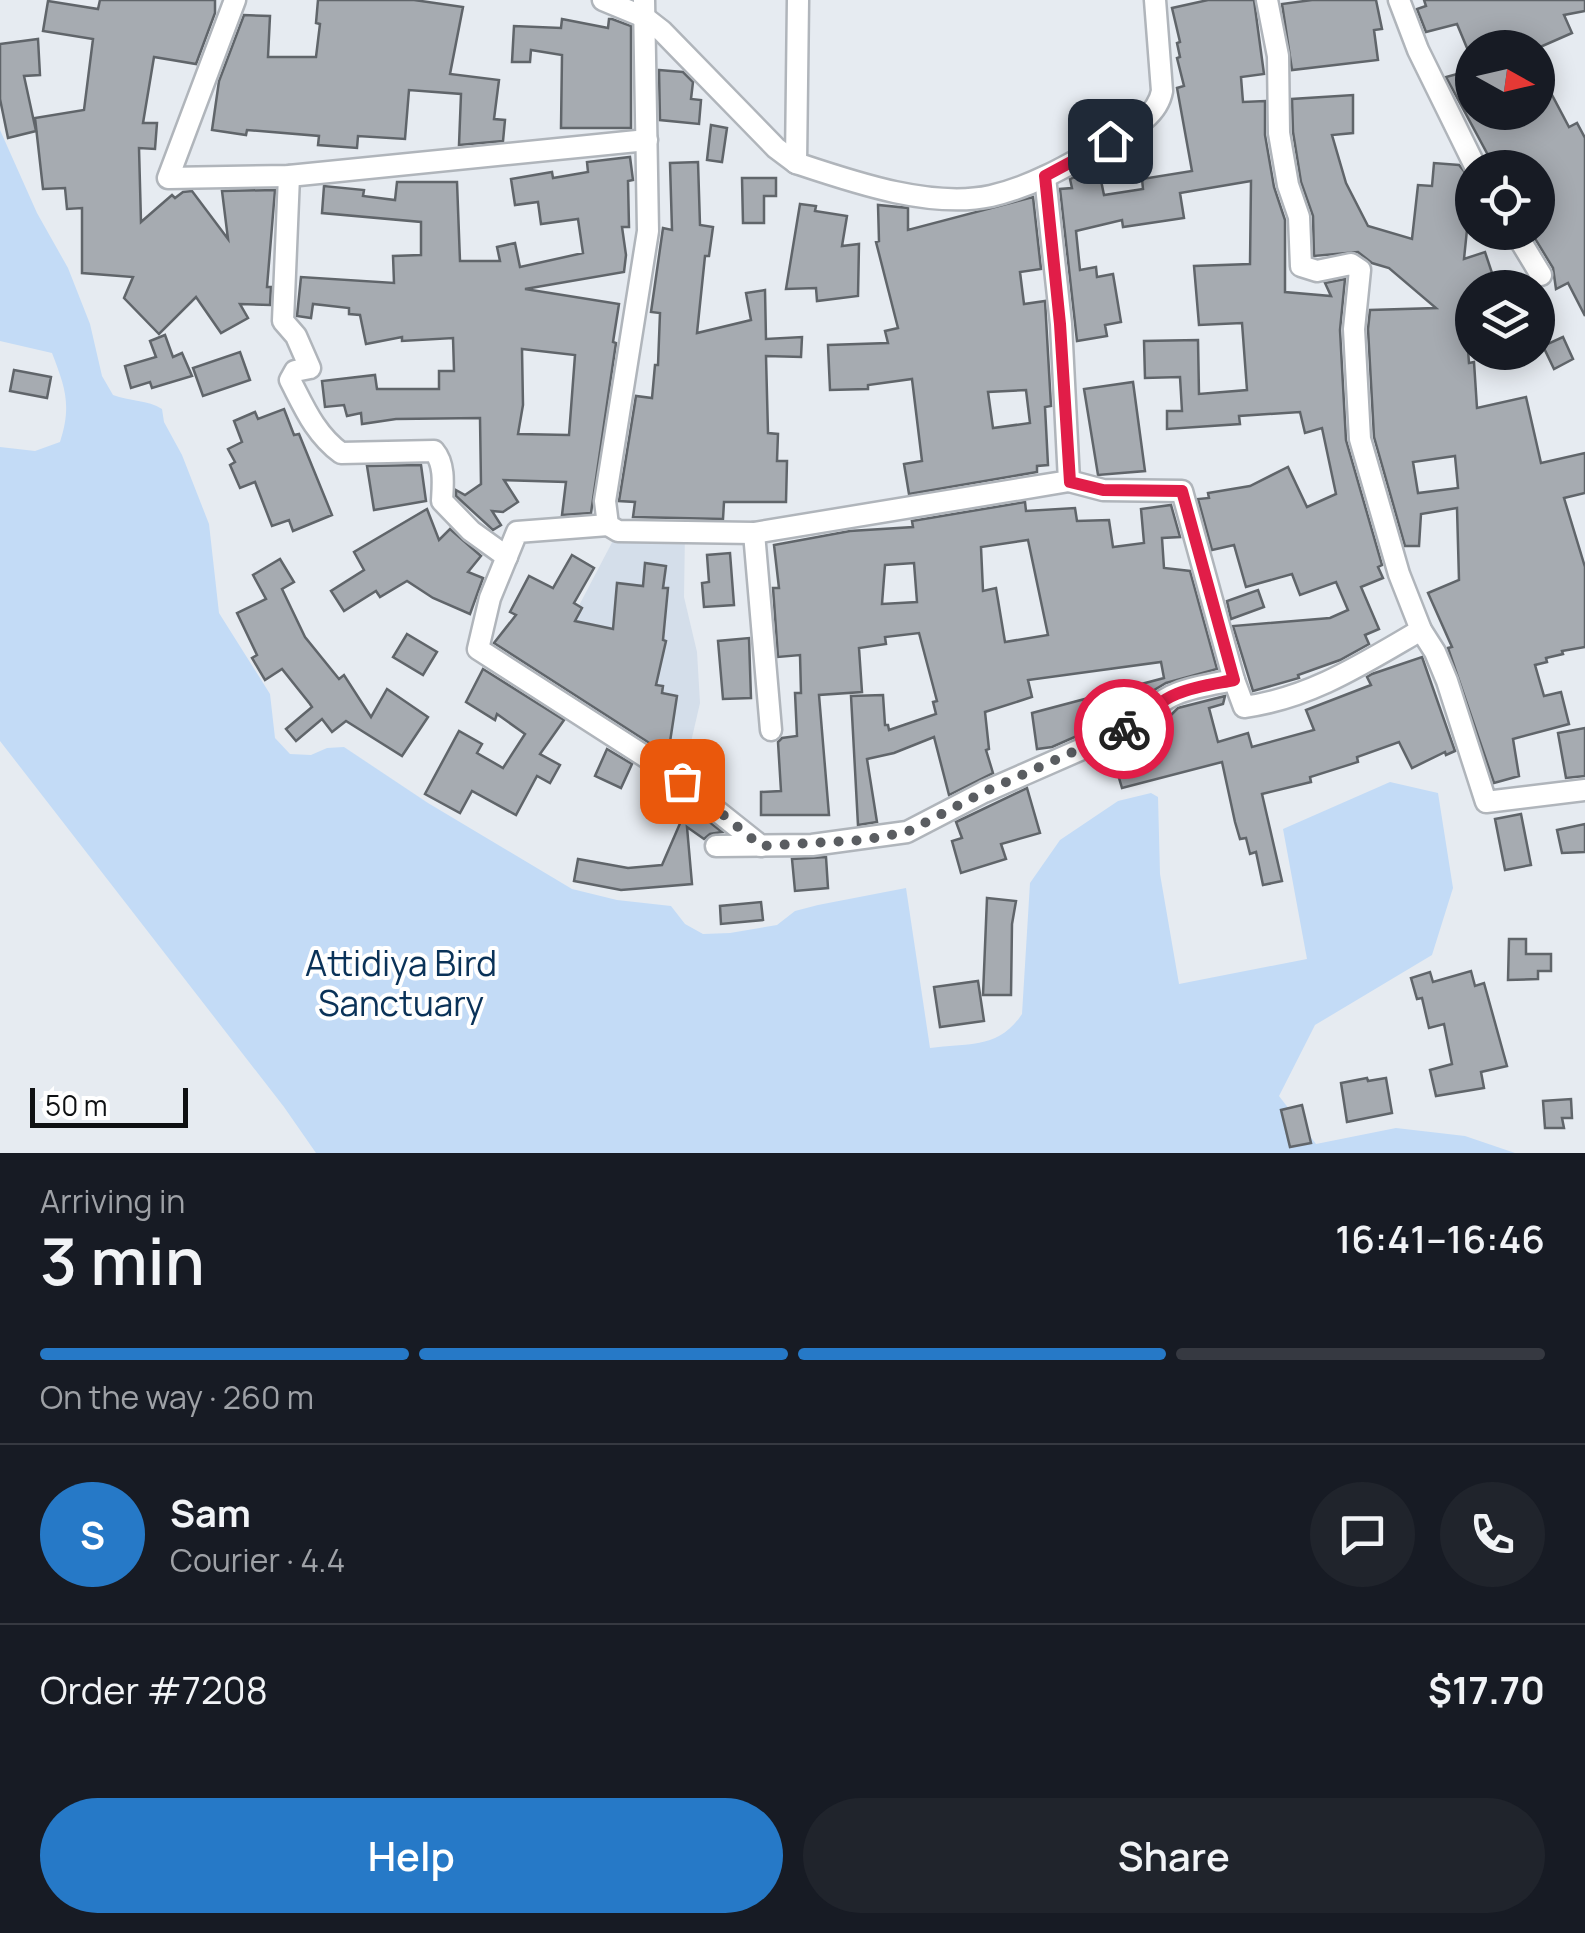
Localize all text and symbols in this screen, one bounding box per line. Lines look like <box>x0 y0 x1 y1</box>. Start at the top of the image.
north arrow <box>1455 30 1555 130</box>
map controls <box>1455 30 1555 370</box>
pin <box>1068 99 1153 184</box>
icon: home <box>1083 114 1138 169</box>
button: locate <box>1455 150 1555 250</box>
button: layers <box>1455 270 1555 370</box>
courier <box>1074 679 1174 779</box>
icon: bike <box>1097 702 1152 757</box>
pin <box>640 739 725 824</box>
icon: bag <box>655 754 710 809</box>
park label: Attidiya Bird Sanctuary <box>305 939 497 1027</box>
scale bar <box>30 1083 188 1128</box>
text: 50 m <box>45 1086 108 1124</box>
text: Arriving in <box>40 1179 185 1223</box>
text: 16:41–16:46 <box>1335 1212 1545 1264</box>
text: 3 min <box>40 1216 205 1305</box>
text: On the way · 260 m <box>40 1375 314 1419</box>
button: chat <box>1310 1482 1415 1587</box>
button: phone <box>1440 1482 1545 1587</box>
text: Sam <box>170 1486 251 1538</box>
text: S <box>80 1508 105 1560</box>
text: Courier · 4.4 <box>170 1538 345 1582</box>
text: Order #7208 <box>40 1663 268 1715</box>
text: $17.70 <box>1428 1663 1545 1715</box>
button: Help <box>40 1798 783 1913</box>
button: Share <box>803 1798 1545 1913</box>

